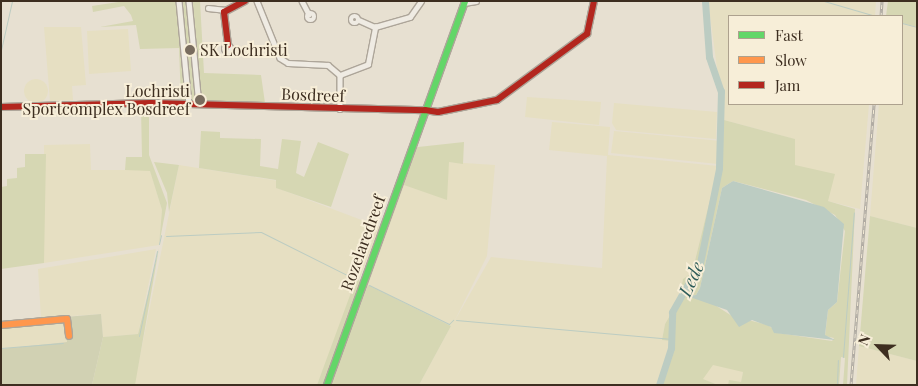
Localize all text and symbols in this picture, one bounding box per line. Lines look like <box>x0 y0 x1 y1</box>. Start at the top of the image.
legend <box>728 15 903 105</box>
text: Fast <box>775 25 803 45</box>
place label: SK Lochristi <box>200 40 288 60</box>
marker: SK Lochristi <box>184 44 196 56</box>
text: Slow <box>775 50 807 70</box>
text: Jam <box>775 75 800 95</box>
place label: Lochristi Sportcomplex Bosdreef <box>22 81 190 119</box>
street label: Bosdreef <box>281 84 345 106</box>
marker: Lochristi Sportcomplex Bosdreef <box>194 94 206 106</box>
street label: Rozelaredreef <box>337 193 389 293</box>
water label: Lede <box>674 258 708 300</box>
north arrow <box>853 321 903 371</box>
text: N <box>853 331 875 348</box>

